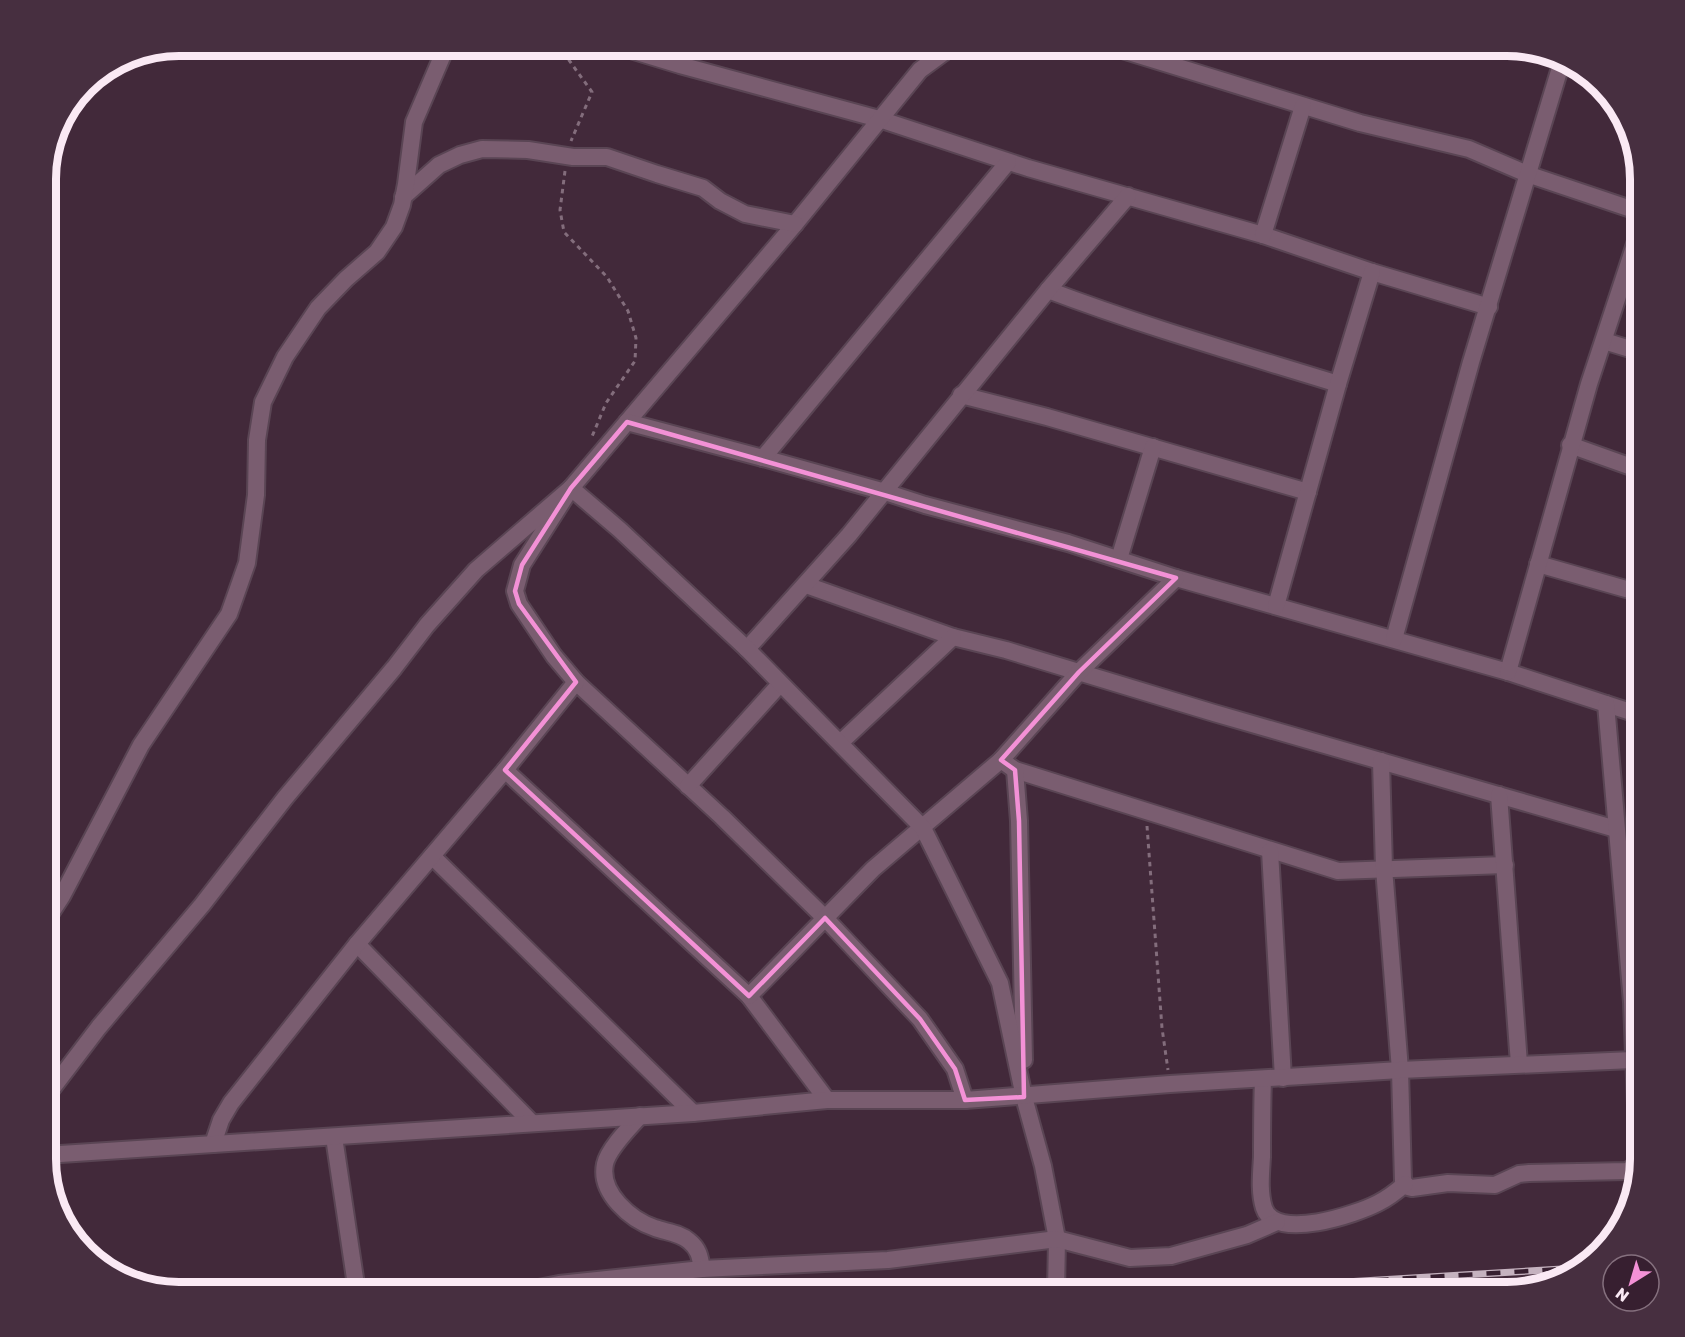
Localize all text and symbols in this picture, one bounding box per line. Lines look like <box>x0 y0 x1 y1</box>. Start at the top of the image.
north arrow <box>1601 1253 1661 1313</box>
text: N <box>1612 1284 1633 1306</box>

